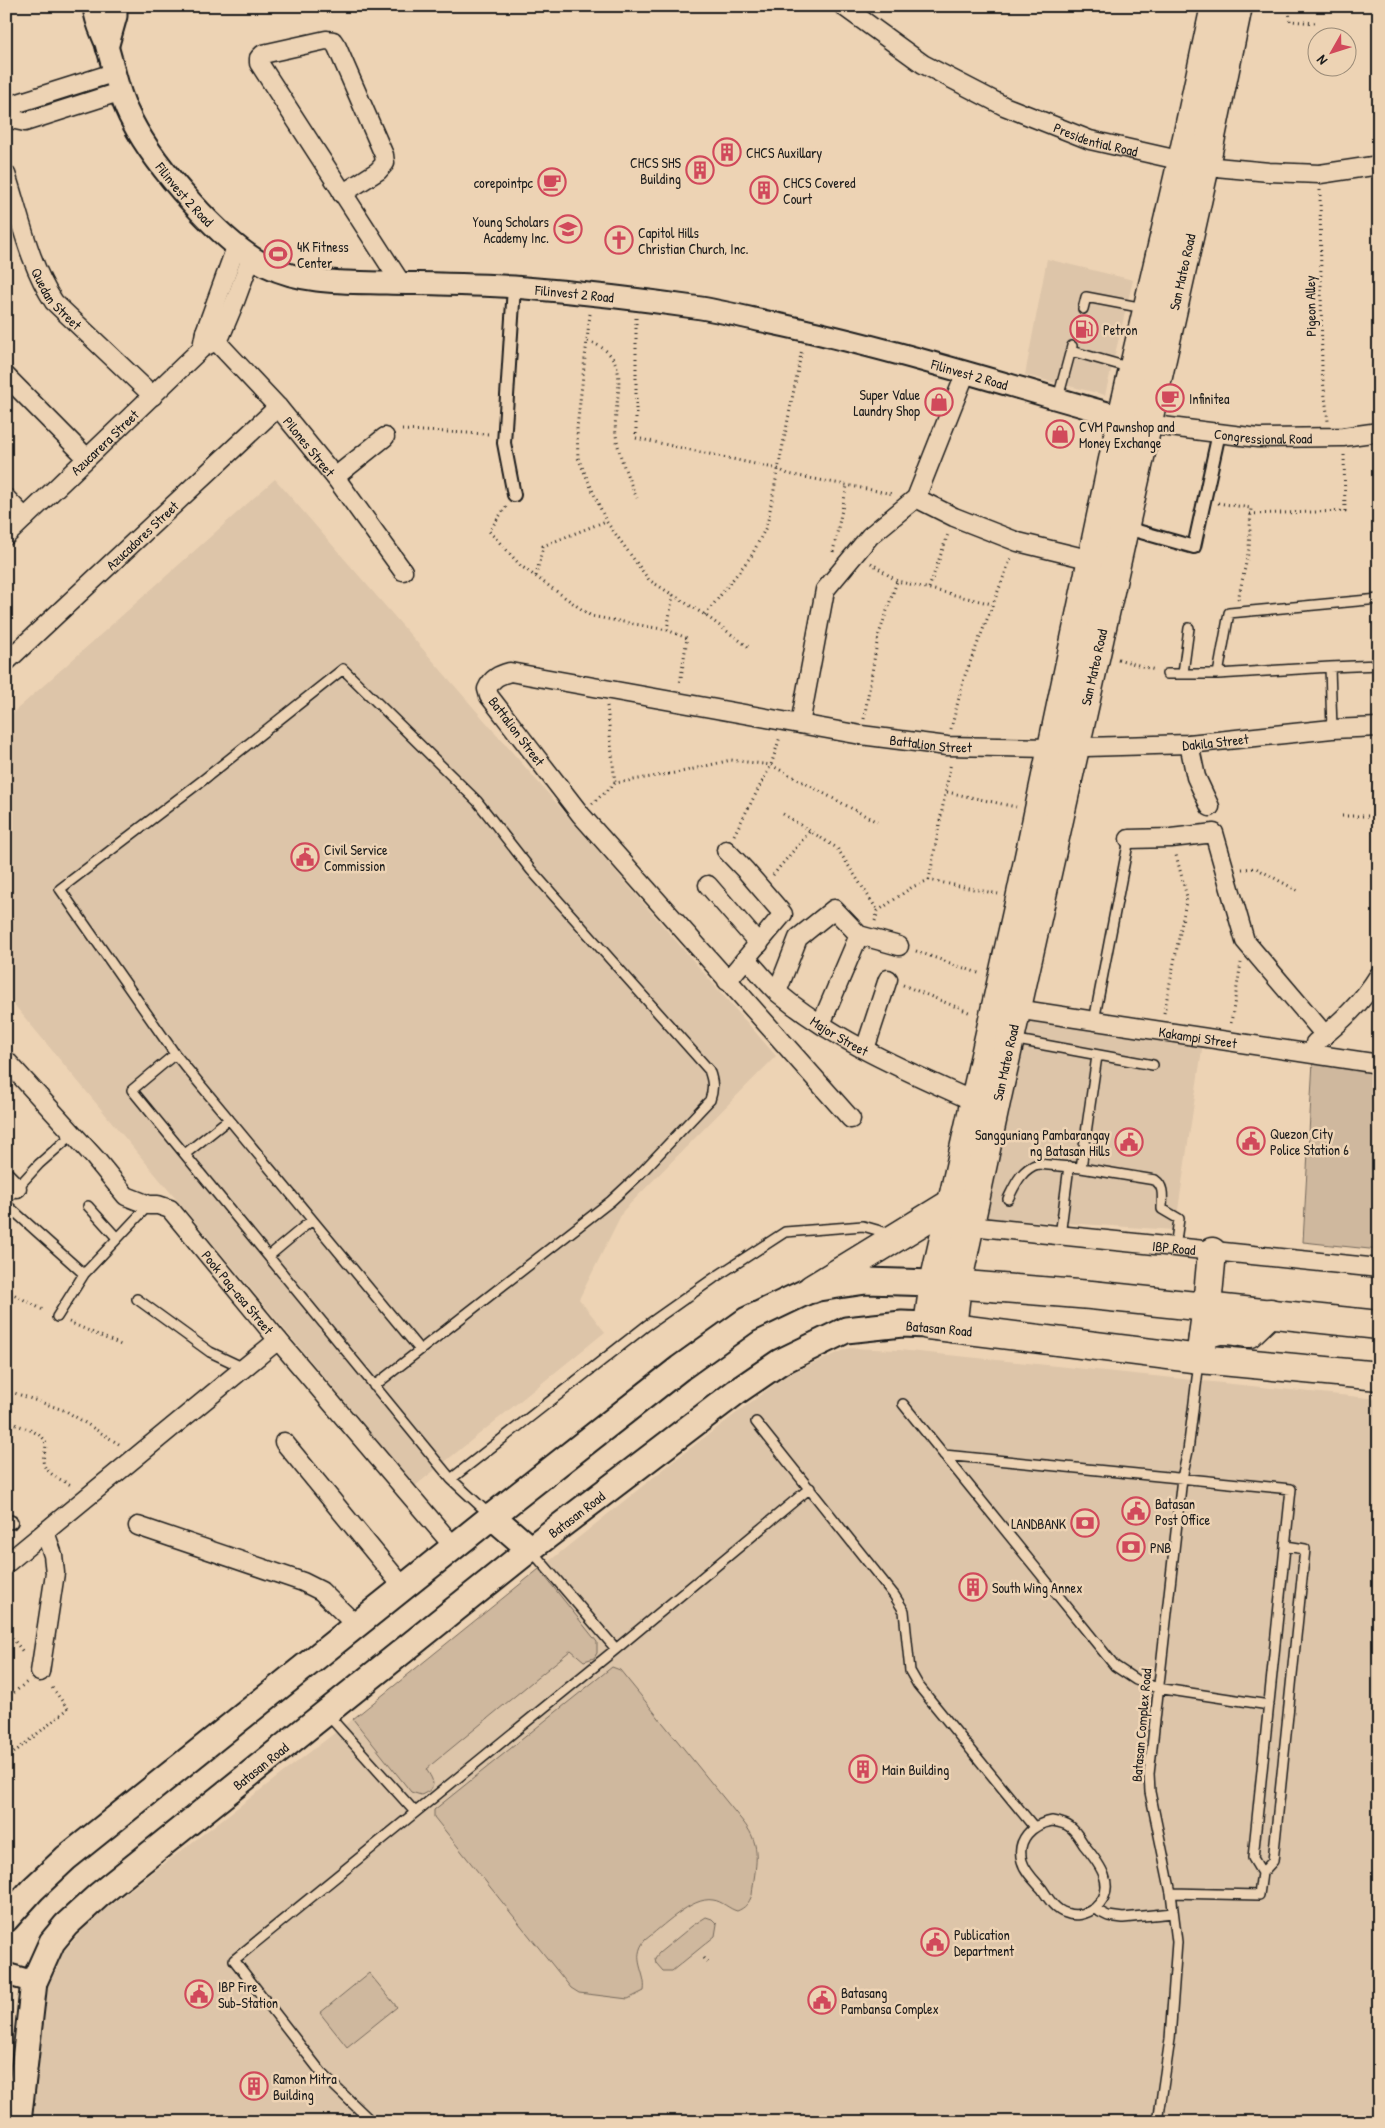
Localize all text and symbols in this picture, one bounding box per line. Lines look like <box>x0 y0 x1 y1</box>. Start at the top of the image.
north arrow <box>1308 28 1358 78</box>
text: N <box>1311 51 1331 69</box>
street label: Presidential Road <box>1051 117 1140 160</box>
building icon: CHCS Auxillary <box>712 137 742 167</box>
place label: CHCS Auxillary <box>746 143 822 163</box>
place label: CHCS SHS Building <box>630 153 682 189</box>
building icon: CHCS SHS Building <box>685 155 715 185</box>
street label: Filinvest 2 Road <box>151 157 219 230</box>
cafe icon: corepointpc <box>537 167 567 197</box>
place label: corepointpc <box>474 173 534 193</box>
place label: CHCS Covered Court <box>783 173 856 208</box>
building icon: CHCS Covered Court <box>749 175 779 205</box>
place label: Young Scholars Academy Inc. <box>472 212 549 248</box>
school or university icon: Young Scholars Academy Inc. <box>553 214 583 244</box>
place label: Capitol Hills Christian Church, Inc. <box>638 223 748 258</box>
church icon: Capitol Hills Christian Church, Inc. <box>604 225 634 255</box>
street label: San Mateo Road <box>1164 231 1199 312</box>
place label: 4K Fitness Center <box>297 237 349 272</box>
sports icon: 4K Fitness Center <box>263 239 293 269</box>
street label: Quedan Street <box>28 265 86 333</box>
street label: Pigeon Alley <box>1300 275 1321 337</box>
street label: Filinvest 2 Road <box>533 279 616 306</box>
fuel station icon: Petron <box>1069 314 1099 344</box>
place label: Petron <box>1103 320 1137 339</box>
street label: Filinvest 2 Road <box>928 353 1011 394</box>
cafe icon: Infinitea <box>1155 383 1185 413</box>
place label: Super Value Laundry Shop <box>853 385 920 421</box>
shop icon: Super Value Laundry Shop <box>924 387 954 417</box>
place label: Infinitea <box>1189 389 1230 408</box>
street label: Azucarera Street <box>66 405 142 479</box>
street label: Pilones Street <box>279 412 340 480</box>
place label: CVM Pawnshop and Money Exchange <box>1079 417 1175 453</box>
shop icon: CVM Pawnshop and Money Exchange <box>1045 419 1075 449</box>
street label: Congressional Road <box>1213 423 1313 448</box>
street label: Azucadores Street <box>101 496 182 573</box>
street label: San Mateo Road <box>1075 627 1111 707</box>
street label: Battalion Street <box>485 692 549 770</box>
street label: Dakila Street <box>1182 728 1250 754</box>
street label: Battalion Street <box>889 729 972 756</box>
place label: Civil Service Commission <box>324 840 388 875</box>
public building icon: Civil Service Commission <box>290 842 320 872</box>
street label: Major Street <box>807 1011 872 1060</box>
street label: Kakampi Street <box>1158 1021 1238 1052</box>
street label: San Mateo Road <box>987 1022 1023 1102</box>
place label: Quezon City Police Station 6 <box>1270 1124 1349 1159</box>
place label: Sangguniang Pambarangay ng Batasan Hills <box>975 1125 1110 1161</box>
public building icon: Quezon City Police Station 6 <box>1236 1126 1266 1156</box>
public building icon: Sangguniang Pambarangay ng Batasan Hills <box>1114 1127 1144 1157</box>
street label: IBP Road <box>1151 1235 1197 1259</box>
street label: Pook Pag-asa Street <box>198 1246 279 1338</box>
street label: Batasan Road <box>905 1316 973 1340</box>
street label: Batasan Road <box>544 1486 609 1542</box>
place label: Batasan Post Office <box>1155 1494 1211 1529</box>
public building icon: Batasan Post Office <box>1121 1496 1151 1526</box>
bank icon: LANDBANK <box>1070 1508 1100 1538</box>
place label: LANDBANK <box>1011 1514 1067 1533</box>
bank icon: PNB <box>1116 1532 1146 1562</box>
place label: PNB <box>1150 1538 1171 1557</box>
building icon: South Wing Annex <box>958 1572 988 1602</box>
place label: South Wing Annex <box>992 1578 1082 1598</box>
street label: Batasan Complex Road <box>1127 1667 1156 1783</box>
street label: Batasan Road <box>228 1737 292 1794</box>
building icon: Main Building <box>848 1754 878 1784</box>
place label: Main Building <box>882 1760 949 1780</box>
place label: Publication Department <box>954 1925 1014 1961</box>
public building icon: Publication Department <box>920 1927 950 1957</box>
place label: IBP Fire Sub-Station <box>218 1977 278 2012</box>
public building icon: IBP Fire Sub-Station <box>184 1979 214 2009</box>
place label: Batasang Pambansa Complex <box>841 1983 939 2019</box>
public building icon: Batasang Pambansa Complex <box>807 1985 837 2015</box>
place label: Ramon Mitra Building <box>273 2069 337 2105</box>
building icon: Ramon Mitra Building <box>239 2071 269 2101</box>

